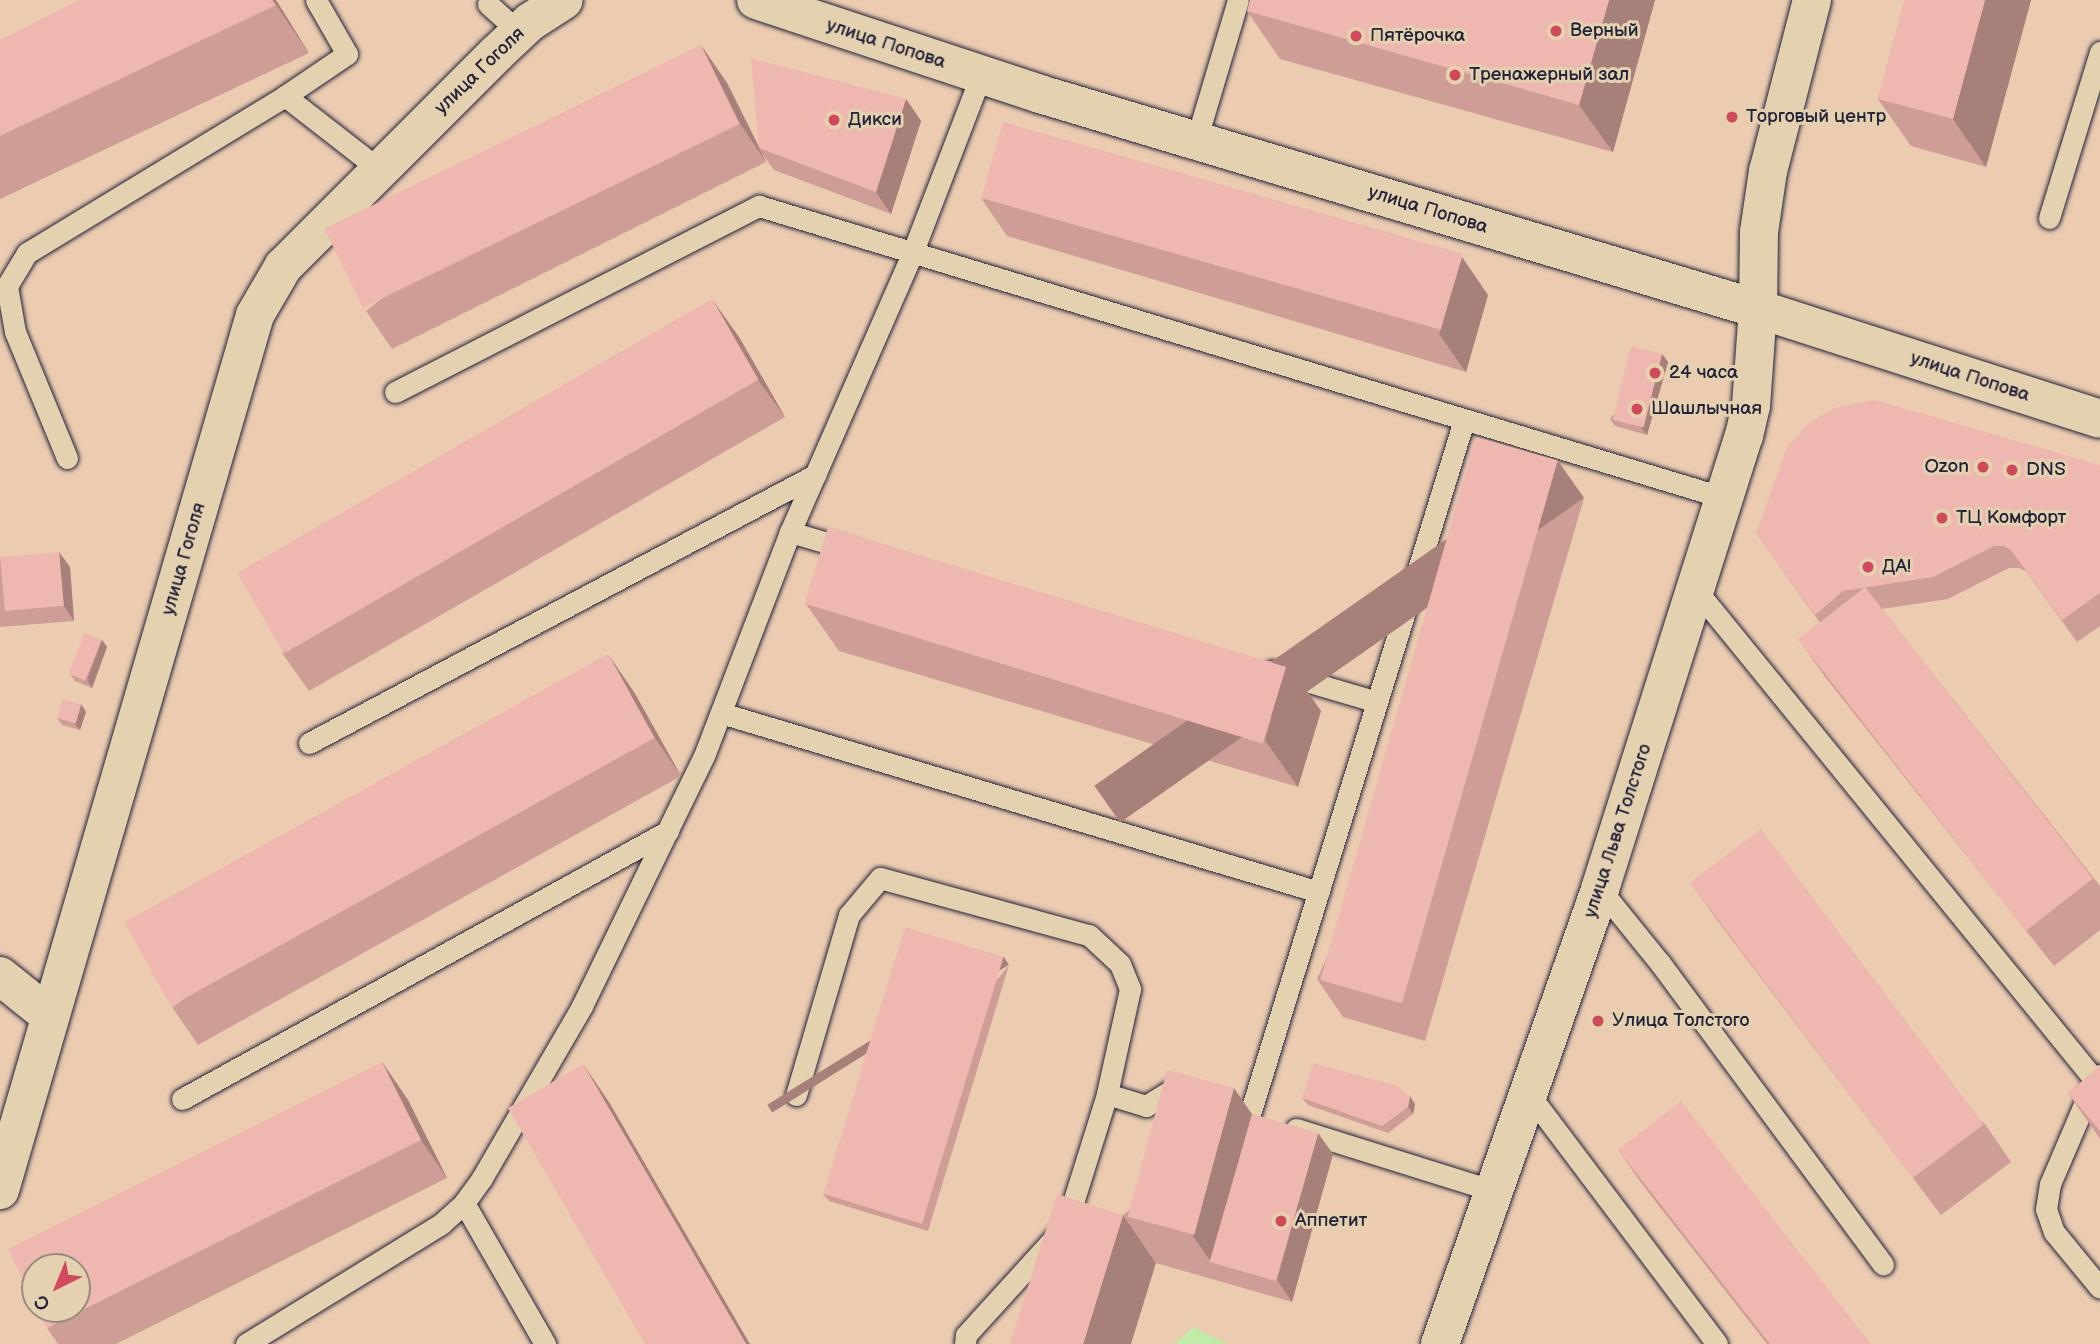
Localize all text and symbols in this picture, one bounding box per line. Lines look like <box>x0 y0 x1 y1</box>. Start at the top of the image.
street label: улица Попова <box>824 14 948 74</box>
place label: Верный <box>1570 20 1639 42</box>
street label: улица Гоголя <box>430 22 530 120</box>
marker: Верный <box>1548 23 1564 39</box>
place label: Пятёрочка <box>1370 25 1465 47</box>
marker: Пятёрочка <box>1348 28 1364 44</box>
place label: Тренажерный зал <box>1469 64 1629 86</box>
marker: Тренажерный зал <box>1447 67 1463 83</box>
place label: Торговый центр <box>1746 106 1886 128</box>
place label: Дикси <box>848 109 902 131</box>
marker: Торговый центр <box>1724 109 1740 125</box>
marker: Дикси <box>826 112 842 128</box>
street label: улица Попова <box>1365 181 1491 239</box>
street label: улица Попова <box>1908 347 2032 407</box>
place label: 24 часа <box>1669 362 1738 384</box>
marker: 24 часа <box>1647 365 1663 381</box>
place label: Шашлычная <box>1651 398 1762 420</box>
marker: Шашлычная <box>1629 401 1645 417</box>
place label: Ozon <box>1924 456 1969 478</box>
marker: Ozon <box>1975 459 1991 475</box>
place label: DNS <box>2026 459 2066 481</box>
marker: DNS <box>2004 462 2020 478</box>
street label: улица Гоголя <box>157 500 211 618</box>
place label: ТЦ Комфорт <box>1956 507 2066 529</box>
marker: ТЦ Комфорт <box>1934 510 1950 526</box>
place label: ДА! <box>1882 556 1911 578</box>
marker: ДА! <box>1860 559 1876 575</box>
street label: улица Льва Толстого <box>1579 741 1657 921</box>
place label: Улица Толстого <box>1612 1010 1749 1032</box>
marker: Улица Толстого <box>1590 1013 1606 1029</box>
place label: Аппетит <box>1295 1210 1367 1232</box>
marker: Аппетит <box>1273 1213 1289 1229</box>
north arrow <box>21 1253 91 1323</box>
text: С <box>30 1289 55 1315</box>

